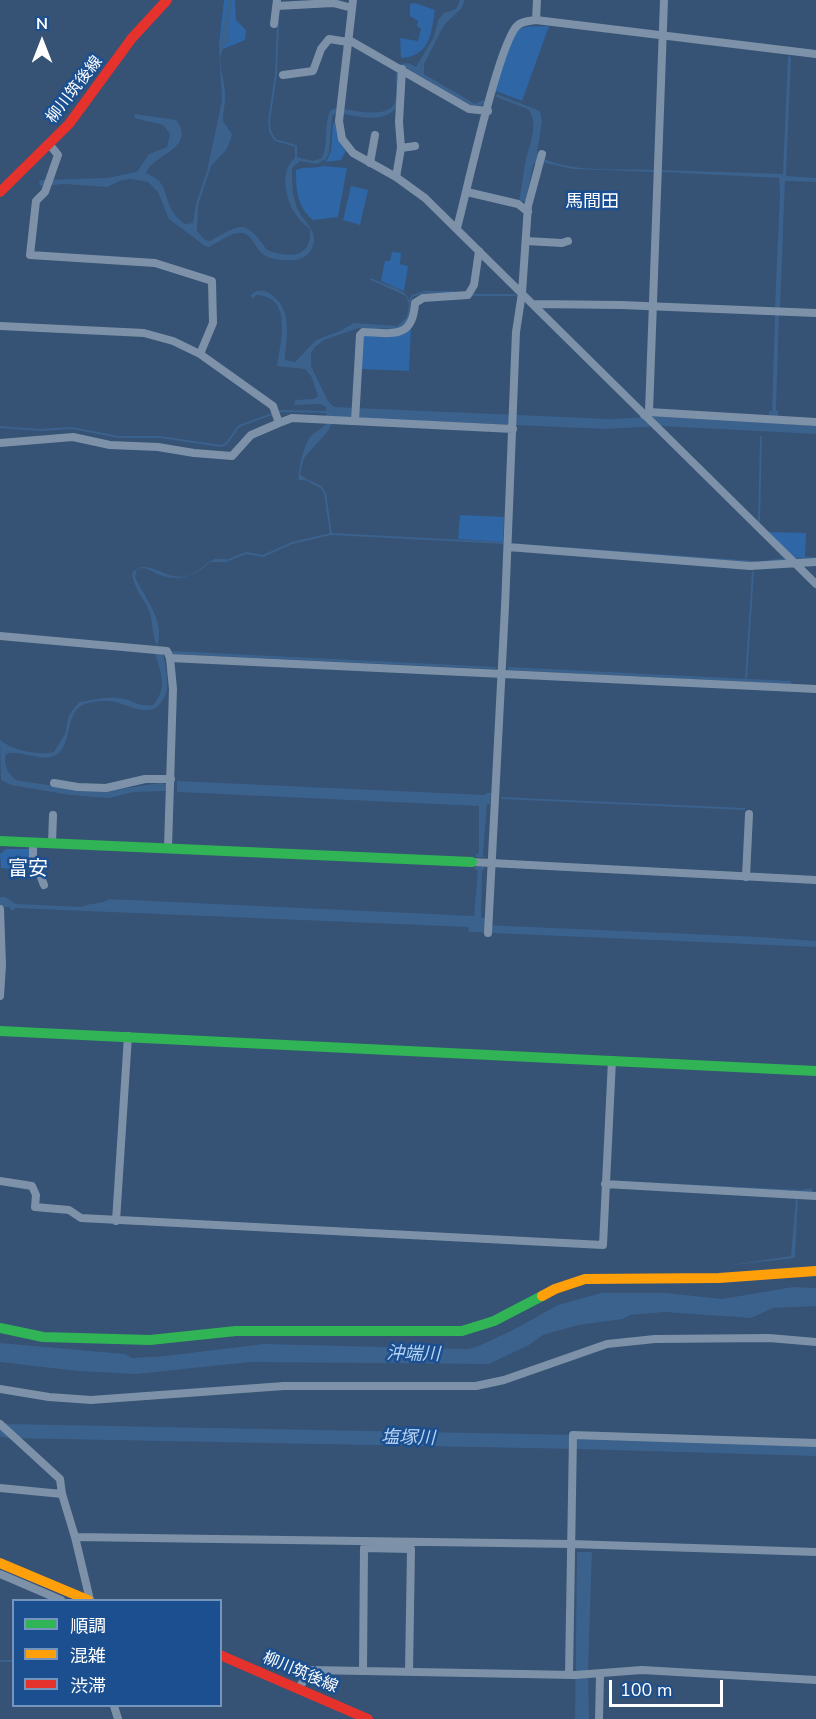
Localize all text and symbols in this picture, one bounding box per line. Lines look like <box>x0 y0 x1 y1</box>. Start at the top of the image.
north arrow <box>12 12 72 72</box>
text: N <box>36 13 48 35</box>
street label: 柳川筑後線 <box>43 53 107 127</box>
district label: 馬間田 <box>565 192 619 214</box>
district label: 富安 <box>8 858 48 882</box>
water label: 沖端川 <box>386 1344 440 1366</box>
water label: 塩塚川 <box>381 1428 435 1450</box>
legend <box>12 1599 222 1707</box>
text: 順調 <box>70 1614 106 1638</box>
text: 混雑 <box>70 1644 106 1668</box>
street label: 柳川筑後線 <box>259 1649 341 1697</box>
scale bar <box>612 1668 726 1706</box>
text: 渋滞 <box>70 1674 106 1698</box>
text: 100 m <box>620 1678 672 1702</box>

